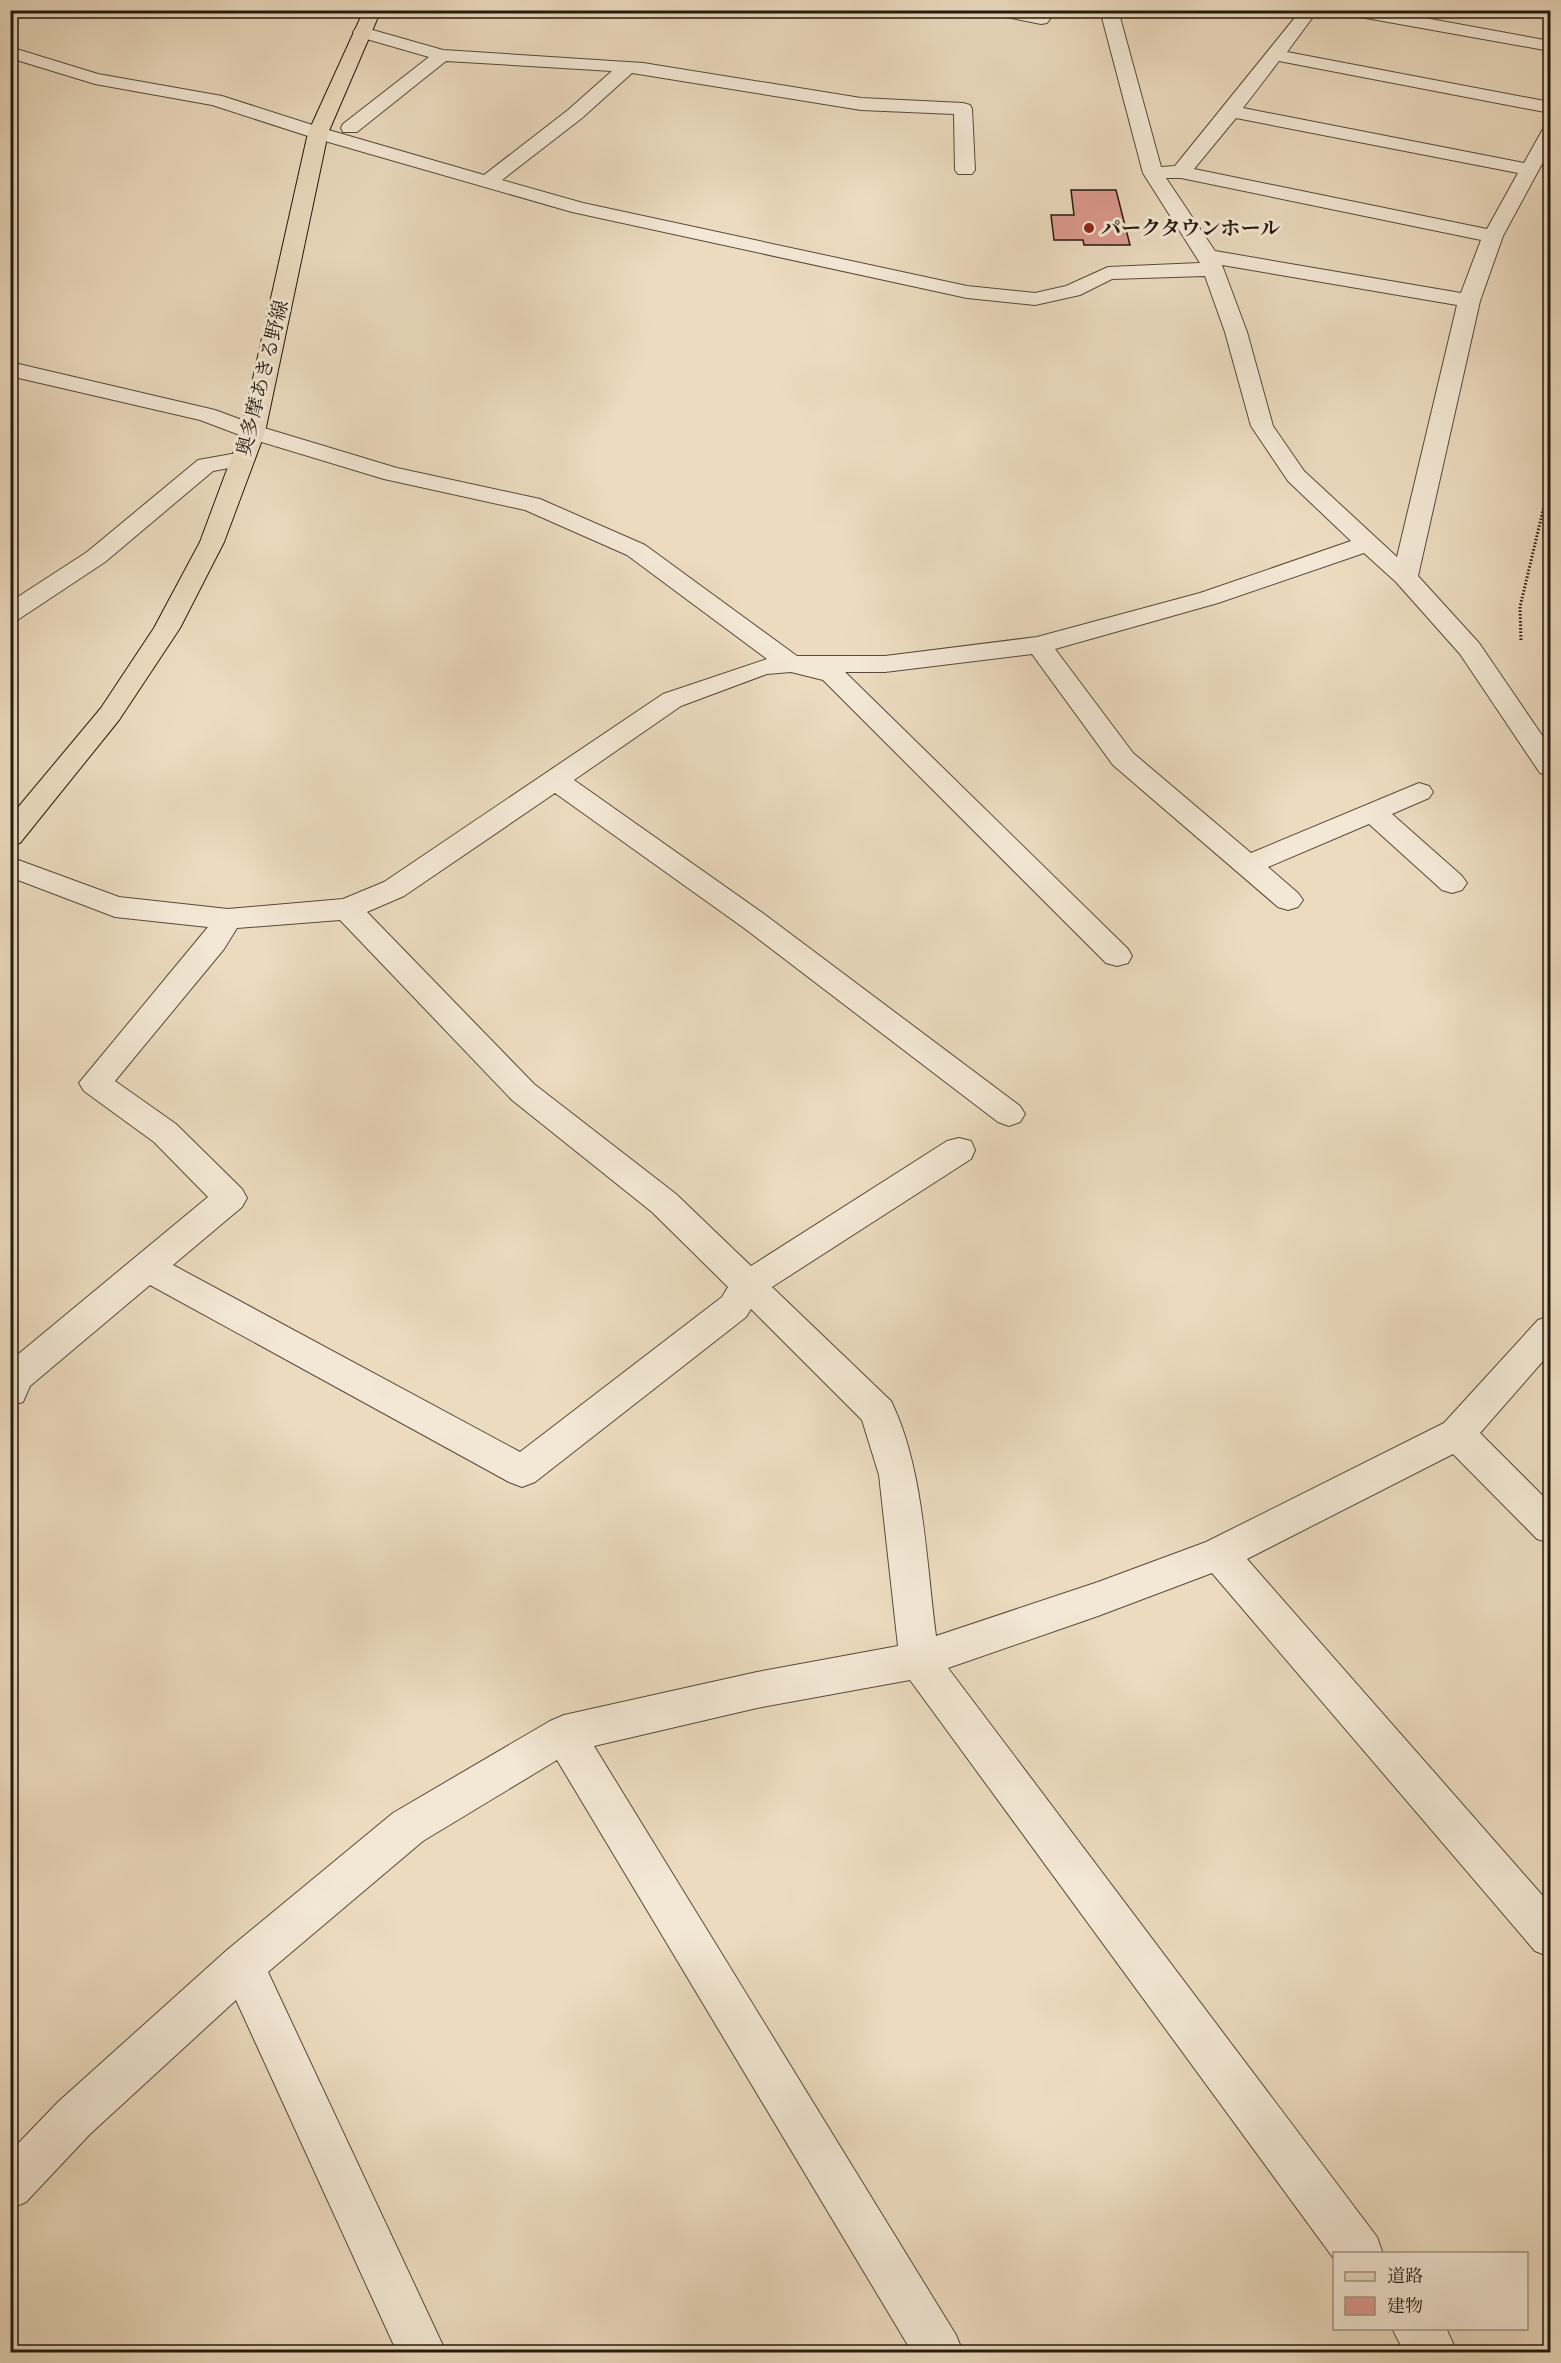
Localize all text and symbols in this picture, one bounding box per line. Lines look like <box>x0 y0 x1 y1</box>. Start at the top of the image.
place label: パークタウンホール <box>1101 213 1280 242</box>
marker: パークタウンホール <box>1082 221 1096 235</box>
street label: 奥多摩あきる野線 <box>228 297 295 459</box>
legend <box>1333 2252 1528 2330</box>
text: 道路 <box>1387 2262 1423 2289</box>
text: 建物 <box>1387 2292 1423 2319</box>

